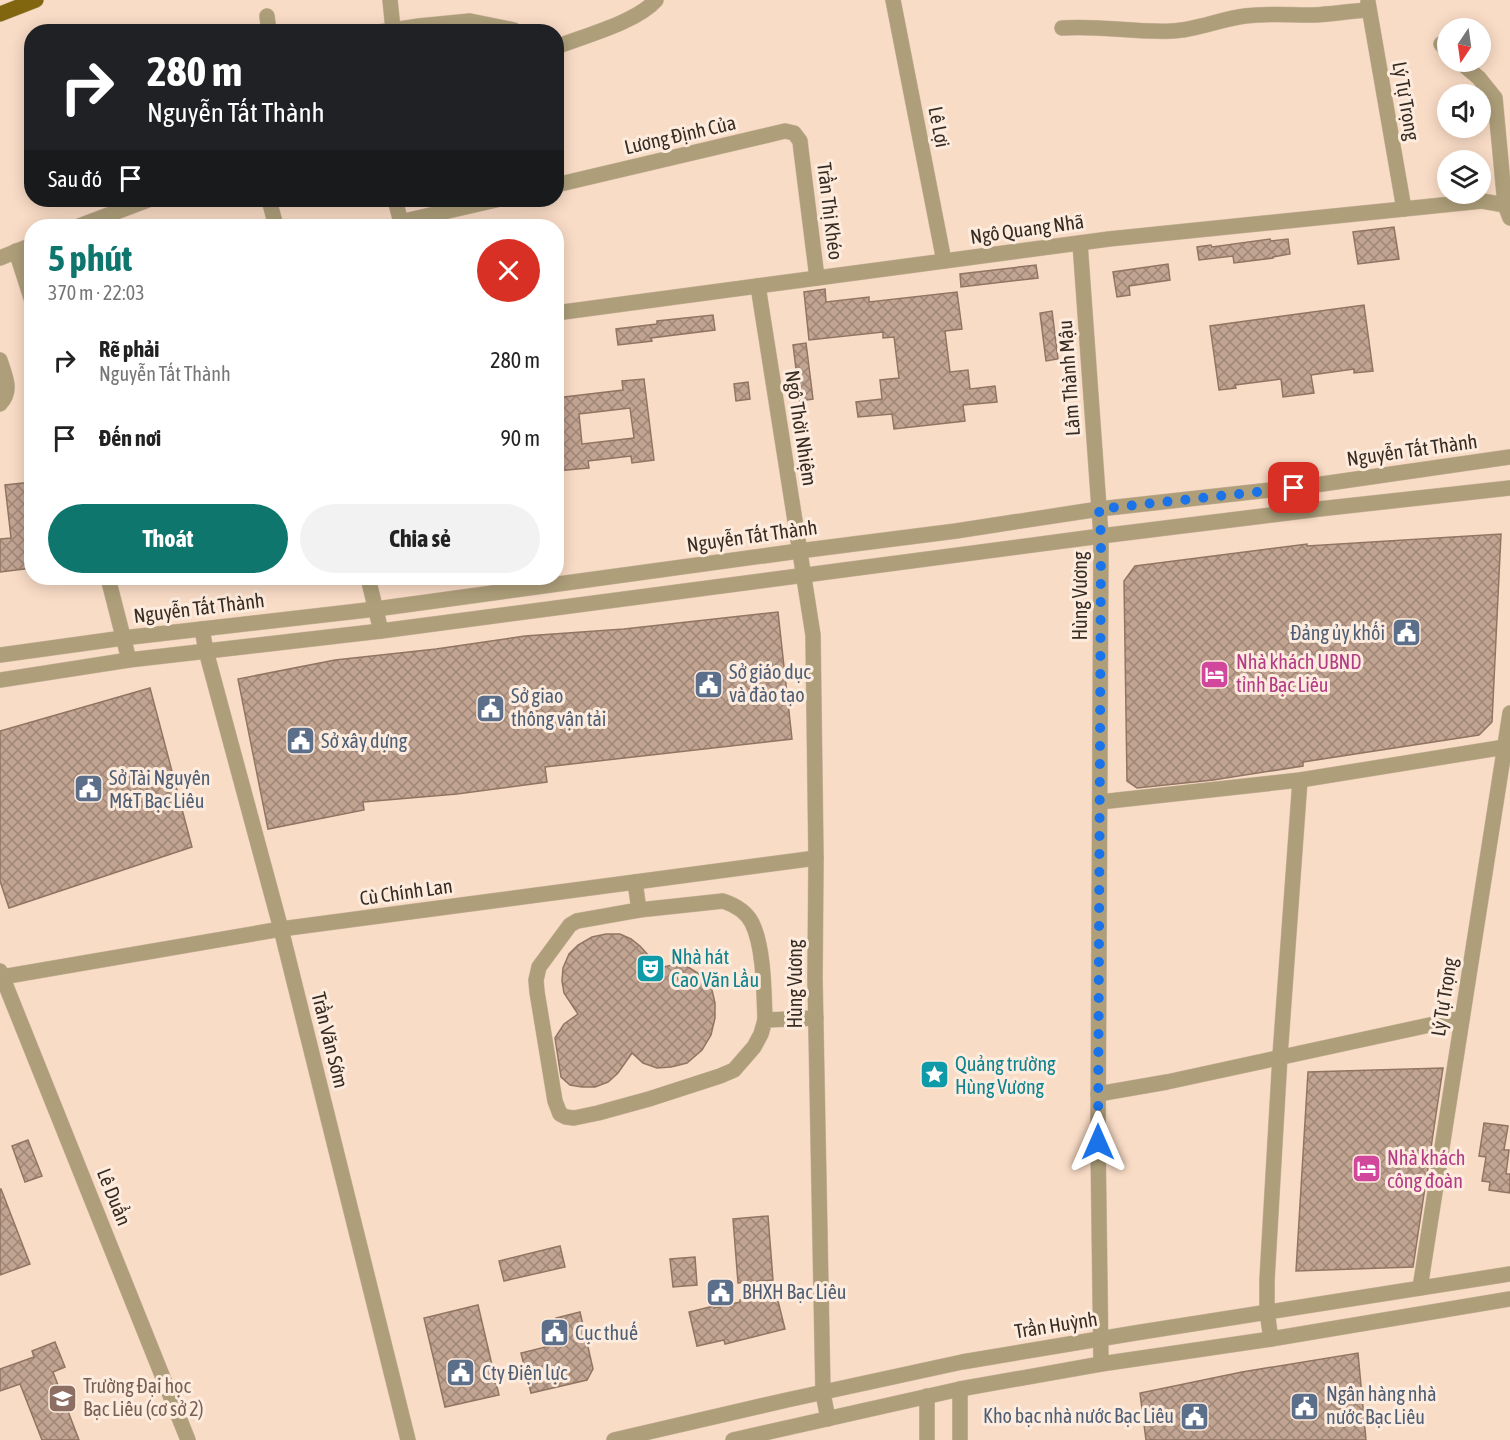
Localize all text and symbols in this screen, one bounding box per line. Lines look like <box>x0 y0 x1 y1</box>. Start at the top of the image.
north arrow <box>1437 18 1491 72</box>
map controls <box>1437 18 1491 204</box>
text: 280 m <box>147 47 242 95</box>
icon: right <box>48 48 126 126</box>
street label: Lý Tự Trọng <box>1388 60 1425 142</box>
button: sound <box>1437 84 1491 138</box>
text: Nguyễn Tất Thành <box>147 97 325 128</box>
street label: Lê Lợi <box>924 104 955 149</box>
street label: Lương Định Của <box>622 111 738 159</box>
button: layers <box>1437 150 1491 204</box>
street label: Trần Thị Khéo <box>813 161 848 261</box>
icon: arrive <box>114 162 147 195</box>
text: Sau đó <box>48 166 102 192</box>
street label: Ngô Quang Nhã <box>969 209 1085 248</box>
text: 5 phút <box>48 237 132 279</box>
button: close <box>477 239 540 302</box>
text: 370 m · 22:03 <box>48 281 145 304</box>
street label: Lâm Thành Mậu <box>1053 319 1084 437</box>
text: Rẽ phải <box>99 336 159 362</box>
icon: right <box>48 344 81 377</box>
text: 280 m <box>490 347 540 373</box>
text: Nguyễn Tất Thành <box>99 362 231 385</box>
street label: Ngô Thời Nhiệm <box>781 369 822 487</box>
icon: arrive <box>48 422 81 455</box>
text: Đến nơi <box>99 425 161 451</box>
text: 90 m <box>500 425 540 451</box>
street label: Nguyễn Tất Thành <box>1345 429 1479 470</box>
pin <box>1268 462 1319 513</box>
icon: arrive <box>1277 471 1310 504</box>
button: Thoát <box>48 504 288 573</box>
button: Chia sẻ <box>300 504 540 573</box>
street label: Nguyễn Tất Thành <box>685 515 819 556</box>
street label: Hùng Vương <box>1068 551 1091 641</box>
street label: Nguyễn Tất Thành <box>132 588 266 627</box>
public building icon: Đảng ủy khối <box>1390 617 1422 649</box>
place label: Đảng ủy khối <box>1290 621 1385 644</box>
place label: Nhà khách UBND tỉnh Bạc Liêu <box>1236 650 1361 696</box>
hotel icon: Nhà khách UBND tỉnh Bạc Liêu <box>1199 658 1231 690</box>
place label: Sở giáo dục và đào tạo <box>729 660 811 706</box>
public building icon: Sở giáo dục và đào tạo <box>692 668 724 700</box>
place label: Sở giao thông vận tải <box>511 684 606 730</box>
public building icon: Sở giao thông vận tải <box>474 692 506 724</box>
public building icon: Sở xây dựng <box>284 725 316 757</box>
place label: Sở xây dựng <box>321 729 408 752</box>
place label: Sở Tài Nguyên M&T Bạc Liêu <box>109 766 210 812</box>
public building icon: Sở Tài Nguyên M&T Bạc Liêu <box>72 773 104 805</box>
street label: Cù Chính Lan <box>358 874 454 909</box>
street label: Hùng Vương <box>783 939 806 1029</box>
place label: Nhà hát Cao Văn Lầu <box>671 945 759 991</box>
theatre icon: Nhà hát Cao Văn Lầu <box>634 952 666 984</box>
street label: Lý Tự Trọng <box>1426 955 1461 1038</box>
street label: Trần Văn Sớm <box>307 990 353 1090</box>
place label: Quảng trường Hùng Vương <box>955 1052 1056 1098</box>
place icon: Quảng trường Hùng Vương <box>918 1059 950 1091</box>
position arrow <box>1066 1110 1130 1174</box>
place label: Nhà khách công đoàn <box>1387 1146 1465 1192</box>
hotel icon: Nhà khách công đoàn <box>1350 1153 1382 1185</box>
street label: Lê Duẩn <box>93 1165 136 1229</box>
public building icon: BHXH Bạc Liêu <box>705 1276 737 1308</box>
place label: BHXH Bạc Liêu <box>742 1280 846 1303</box>
street label: Trần Huỳnh <box>1013 1307 1099 1342</box>
public building icon: Cục thuế <box>538 1317 570 1349</box>
place label: Cục thuế <box>575 1321 638 1344</box>
public building icon: Cty Điện lực <box>445 1357 477 1389</box>
place label: Cty Điện lực <box>482 1361 568 1384</box>
place label: Trường Đại học Bạc Liêu (cơ sở 2) <box>83 1374 203 1420</box>
school or university icon: Trường Đại học Bạc Liêu (cơ sở 2) <box>46 1382 78 1414</box>
place label: Ngân hàng nhà nước Bạc Liêu <box>1326 1382 1436 1428</box>
public building icon: Ngân hàng nhà nước Bạc Liêu <box>1289 1390 1321 1422</box>
public building icon: Kho bạc nhà nước Bạc Liêu <box>1179 1400 1211 1432</box>
place label: Kho bạc nhà nước Bạc Liêu <box>983 1404 1174 1427</box>

